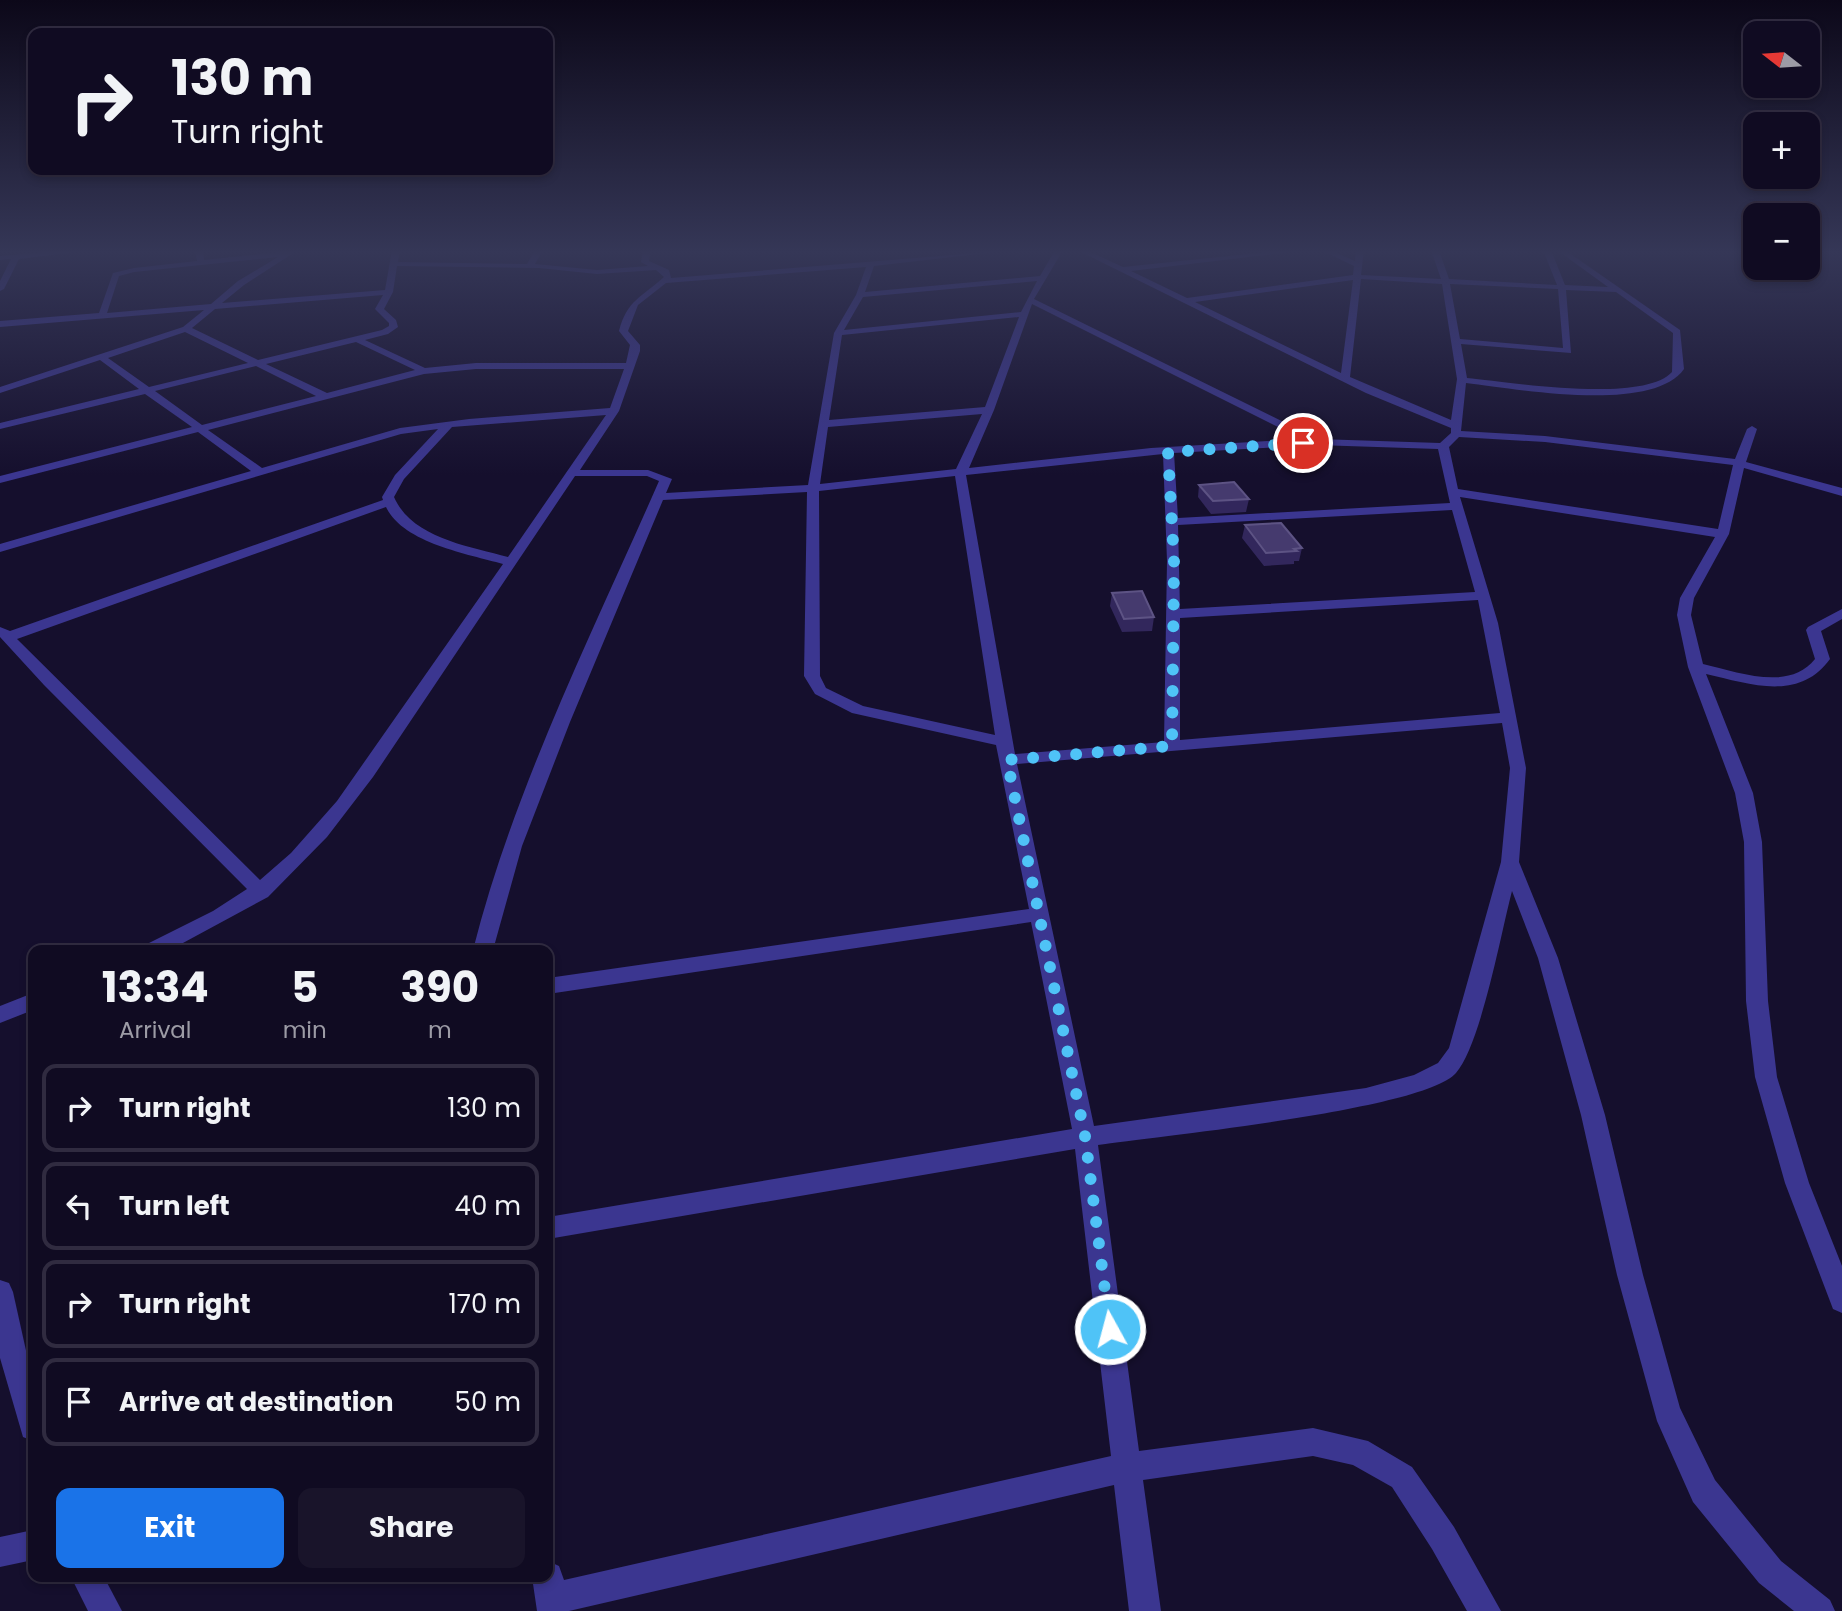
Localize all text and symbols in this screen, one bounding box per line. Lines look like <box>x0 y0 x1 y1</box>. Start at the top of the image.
north arrow <box>1743 21 1820 98</box>
map controls <box>1743 21 1820 280</box>
text: 130 m <box>171 44 313 112</box>
icon: right <box>56 56 147 147</box>
text: Turn right <box>171 109 323 154</box>
button: + <box>1743 112 1820 189</box>
button: − <box>1743 203 1820 280</box>
pin <box>1273 413 1333 473</box>
icon: arrive <box>1284 424 1322 462</box>
text: 13:34 <box>102 958 209 1017</box>
text: 5 <box>291 958 318 1017</box>
text: 390 <box>401 958 479 1017</box>
text: Arrival <box>119 1014 192 1046</box>
text: min <box>283 1014 327 1046</box>
text: m <box>428 1014 452 1046</box>
icon: right <box>60 1089 98 1127</box>
text: Turn right <box>119 1090 251 1126</box>
text: 130 m <box>447 1090 521 1126</box>
icon: left <box>60 1187 98 1225</box>
text: Turn left <box>119 1188 230 1224</box>
text: 40 m <box>455 1188 521 1224</box>
icon: right <box>60 1285 98 1323</box>
text: Turn right <box>119 1286 251 1322</box>
text: 170 m <box>448 1286 521 1322</box>
position arrow <box>1073 1292 1147 1366</box>
icon: arrive <box>60 1383 98 1421</box>
text: Arrive at destination <box>119 1384 394 1420</box>
text: 50 m <box>455 1384 521 1420</box>
button: Exit <box>56 1488 284 1568</box>
button: Share <box>298 1488 525 1568</box>

